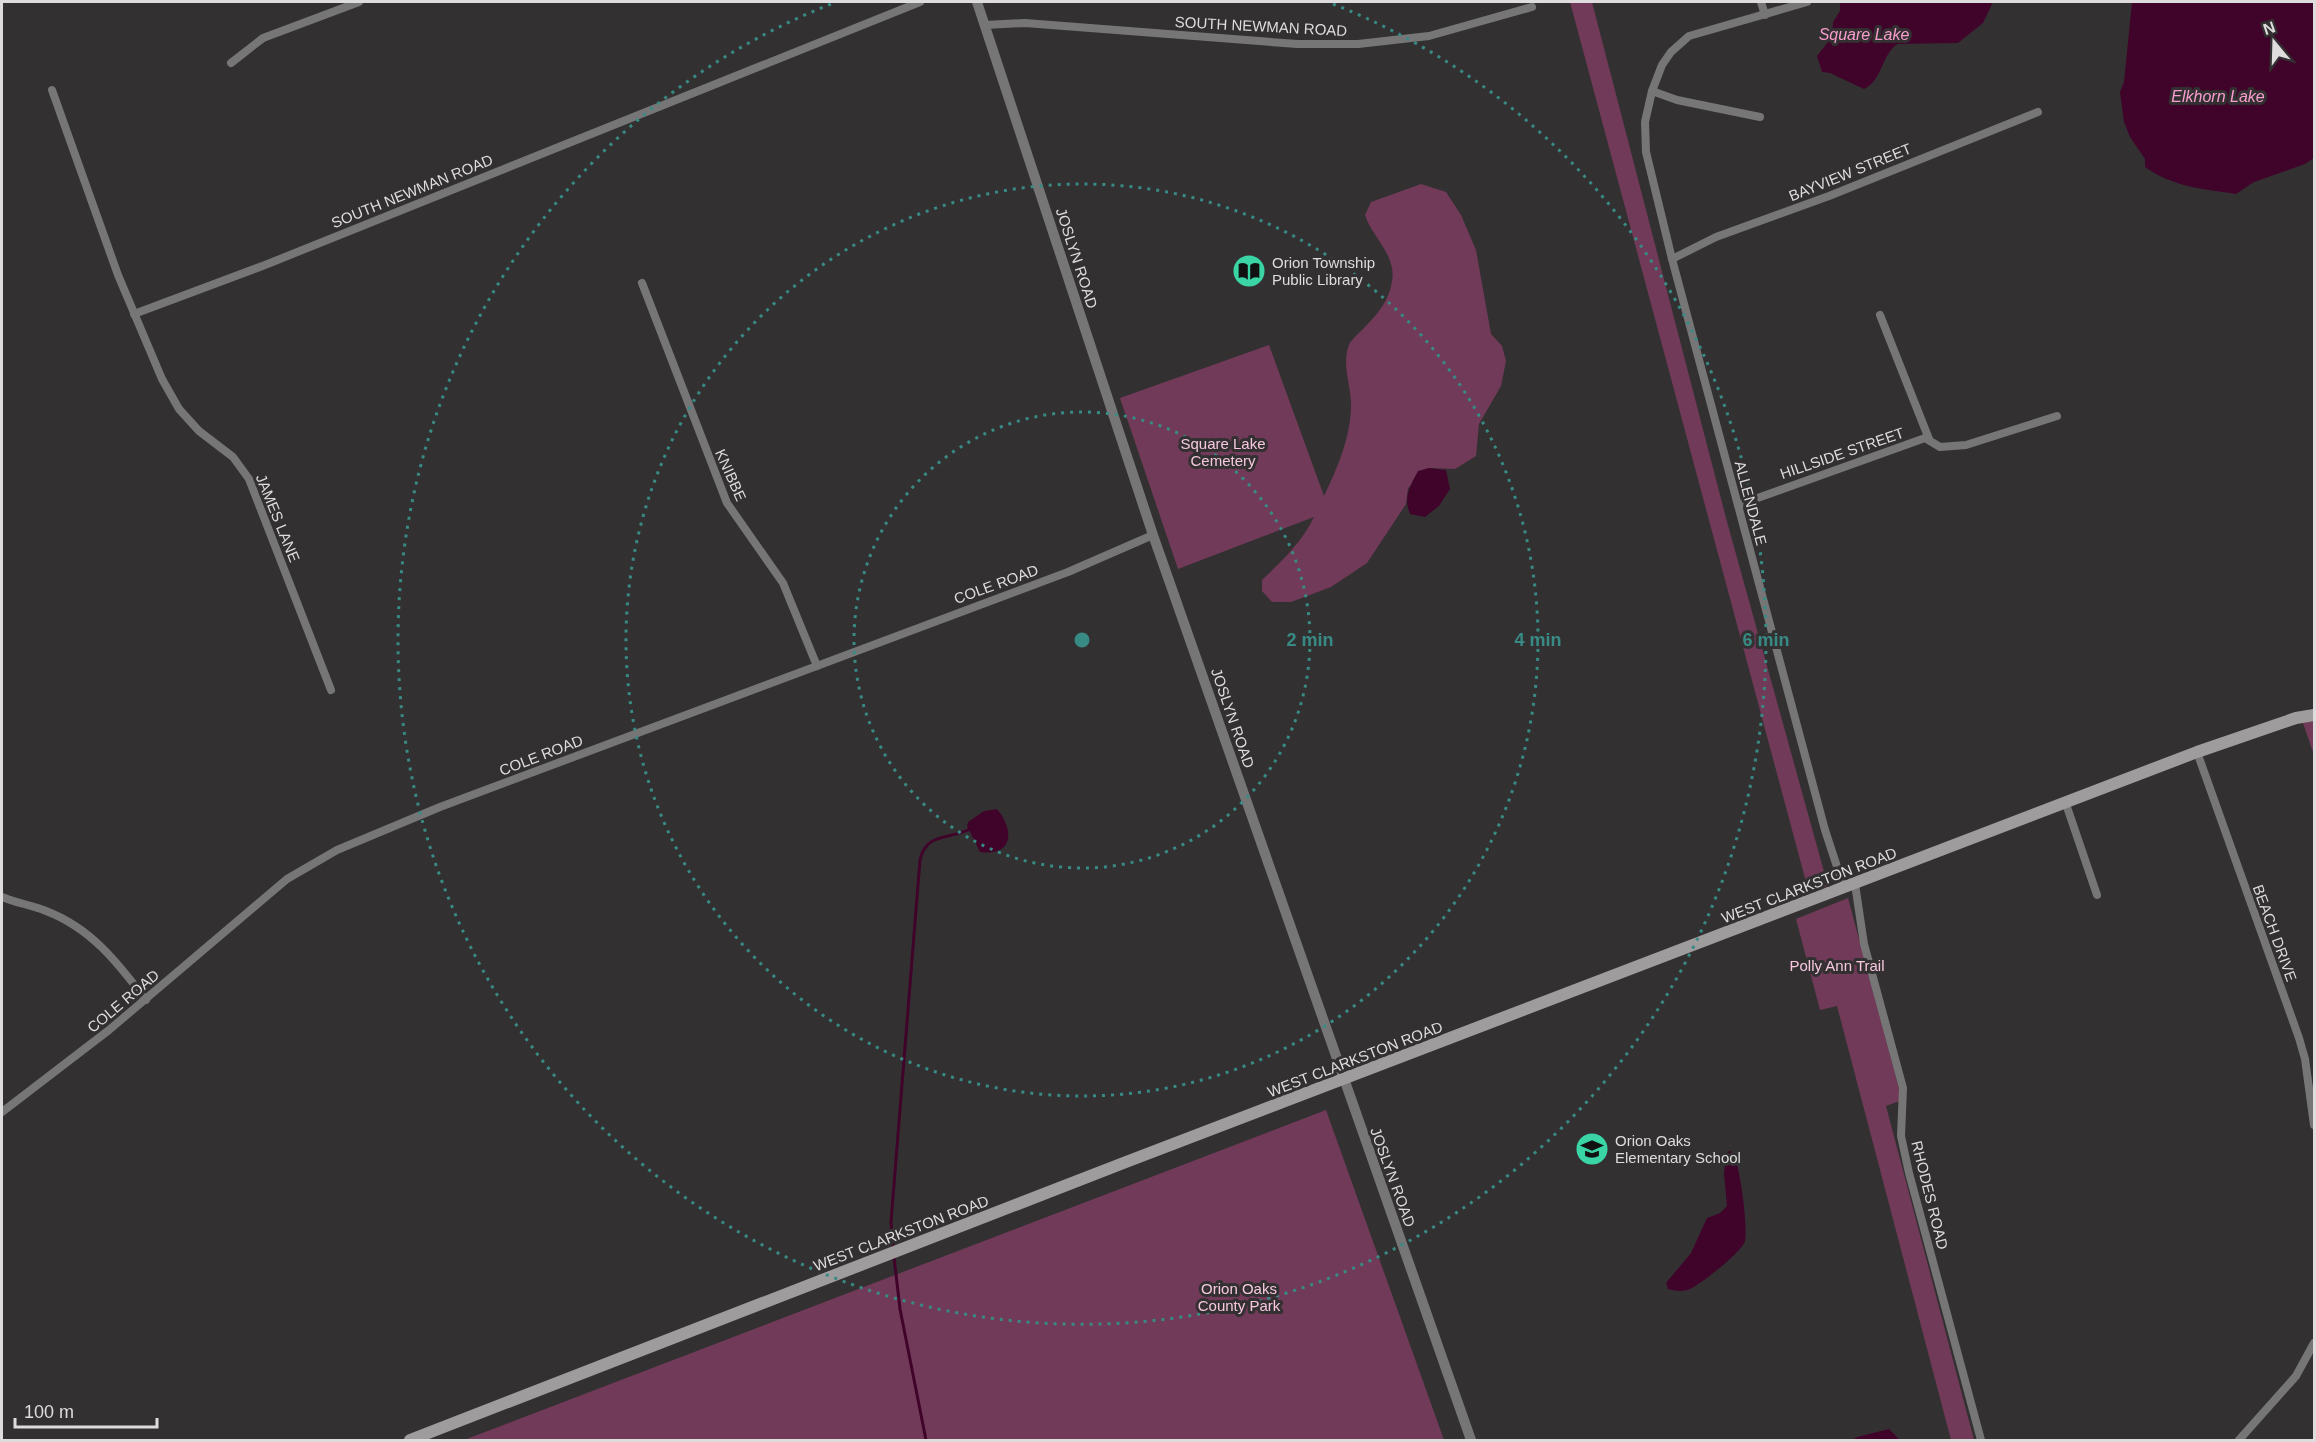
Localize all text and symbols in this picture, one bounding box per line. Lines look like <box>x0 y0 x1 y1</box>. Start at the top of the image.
north arrow <box>2244 12 2304 72</box>
street label: SOUTH NEWMAN ROAD <box>1174 13 1348 39</box>
text: N <box>2261 18 2278 38</box>
water label: Square Lake <box>1819 26 1909 43</box>
water label: Elkhorn Lake <box>2171 88 2265 105</box>
street label: BAYVIEW STREET <box>1786 140 1914 204</box>
street label: SOUTH NEWMAN ROAD <box>329 151 495 231</box>
street label: JOSLYN ROAD <box>1053 206 1101 311</box>
library icon: Orion Township Public Library <box>1231 253 1267 289</box>
place label: Orion Township Public Library <box>1272 254 1375 288</box>
street label: HILLSIDE STREET <box>1778 424 1906 482</box>
park label: Square Lake Cemetery <box>1180 435 1266 469</box>
street label: KNIBBE <box>712 446 750 504</box>
street label: ALLENDALE <box>1732 459 1770 547</box>
street label: JAMES LANE <box>253 472 303 564</box>
street label: COLE ROAD <box>952 561 1041 607</box>
centre of rings <box>1072 630 1092 650</box>
text: 2 min <box>1286 630 1334 650</box>
text: 4 min <box>1514 630 1562 650</box>
text: 6 min <box>1742 630 1790 650</box>
street label: JOSLYN ROAD <box>1208 666 1258 770</box>
street label: COLE ROAD <box>497 731 585 779</box>
street label: WEST CLARKSTON ROAD <box>1719 844 1899 926</box>
street label: BEACH DRIVE <box>2250 882 2300 984</box>
park label: Polly Ann Trail <box>1789 957 1885 974</box>
street label: COLE ROAD <box>84 966 162 1036</box>
street label: WEST CLARKSTON ROAD <box>1265 1018 1445 1100</box>
street label: JOSLYN ROAD <box>1367 1125 1419 1229</box>
school or university icon: Orion Oaks Elementary School <box>1574 1131 1610 1167</box>
place label: Orion Oaks Elementary School <box>1615 1132 1741 1166</box>
street label: RHODES ROAD <box>1908 1139 1952 1251</box>
street label: WEST CLARKSTON ROAD <box>811 1192 991 1274</box>
park label: Orion Oaks County Park <box>1198 1280 1281 1314</box>
scale bar <box>15 1391 158 1429</box>
text: 100 m <box>24 1402 74 1422</box>

